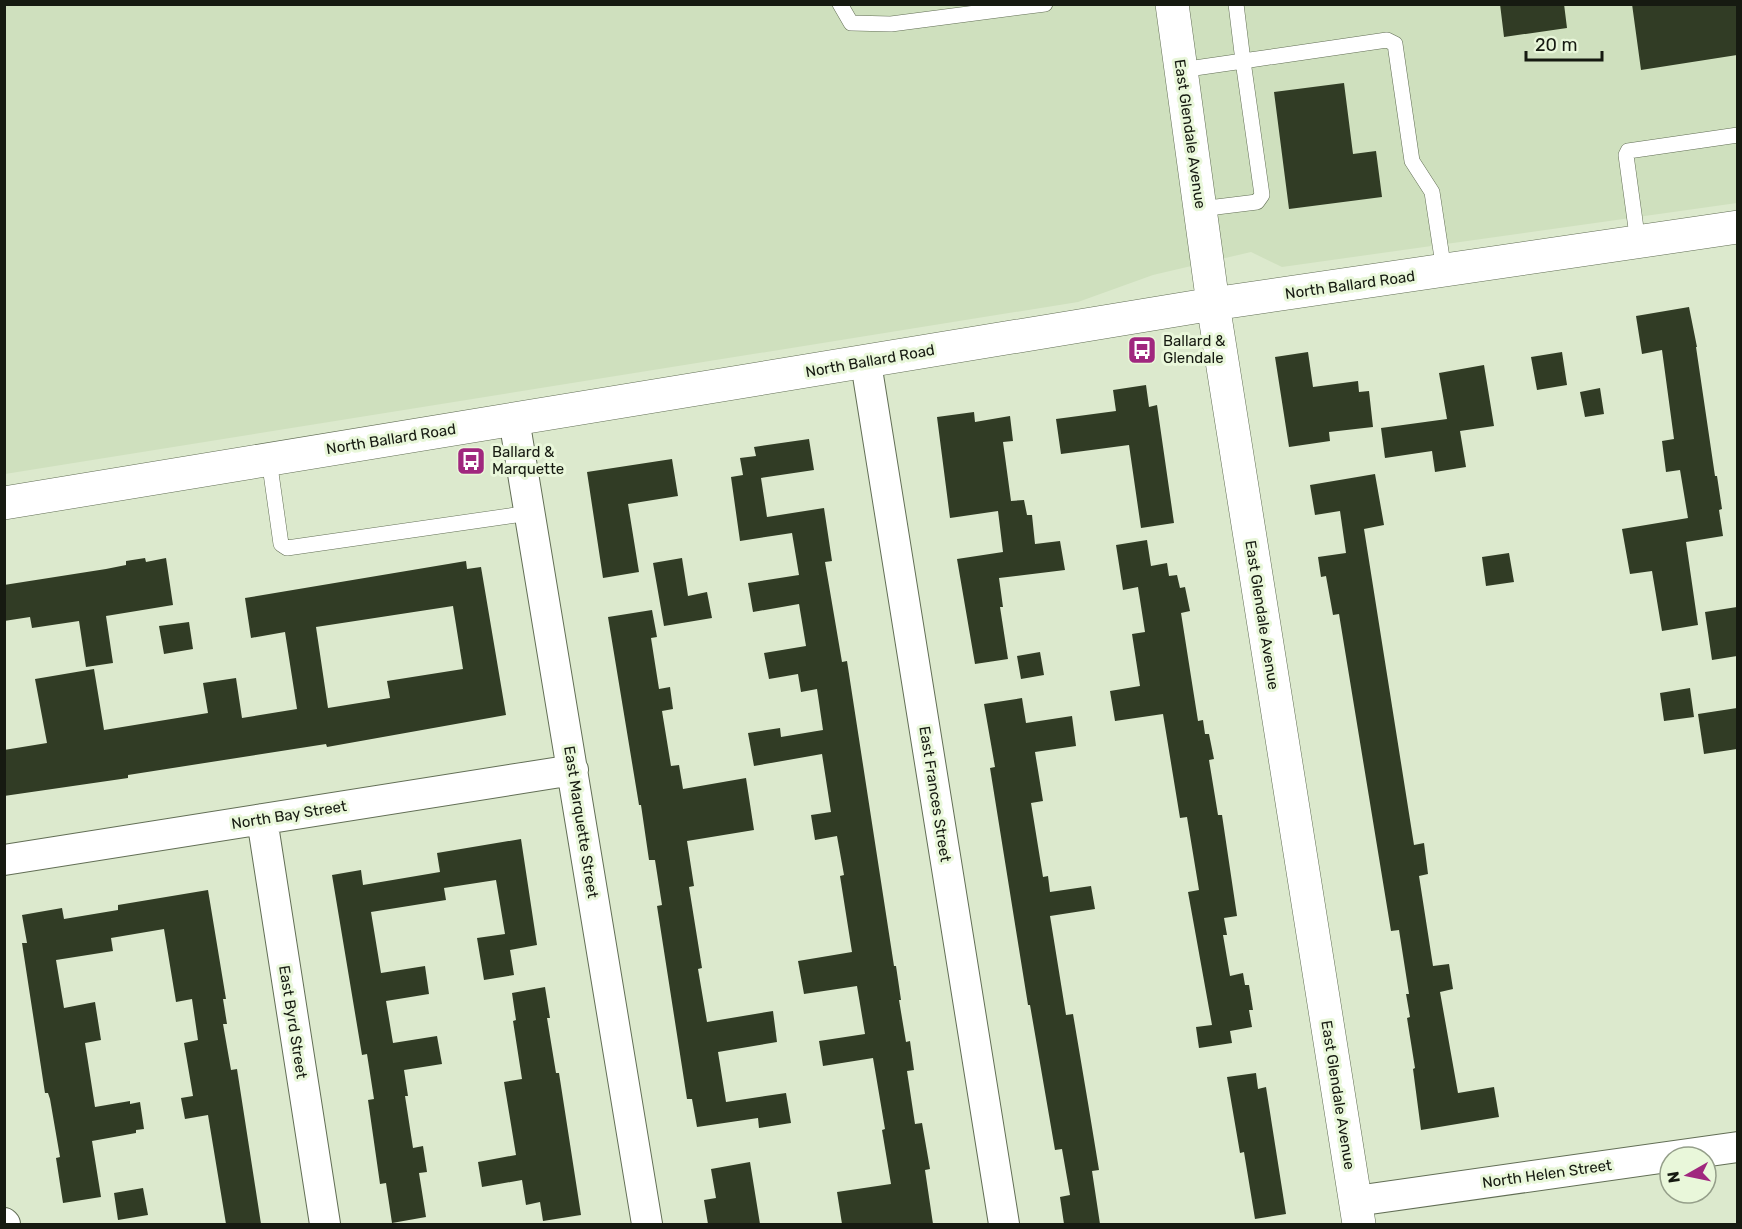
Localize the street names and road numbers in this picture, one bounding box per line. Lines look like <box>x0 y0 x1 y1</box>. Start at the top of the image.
street label: East Glendale Avenue <box>1171 58 1209 210</box>
street label: North Ballard Road <box>1284 267 1416 303</box>
street label: North Ballard Road <box>804 341 936 381</box>
street label: North Ballard Road <box>325 420 457 458</box>
street label: East Glendale Avenue <box>1241 539 1283 691</box>
street label: East Frances Street <box>915 725 955 863</box>
street label: East Marquette Street <box>560 745 602 899</box>
street label: North Bay Street <box>230 797 348 833</box>
street label: East Byrd Street <box>275 964 311 1080</box>
street label: East Glendale Avenue <box>1317 1019 1359 1171</box>
street label: North Helen Street <box>1481 1156 1613 1192</box>

